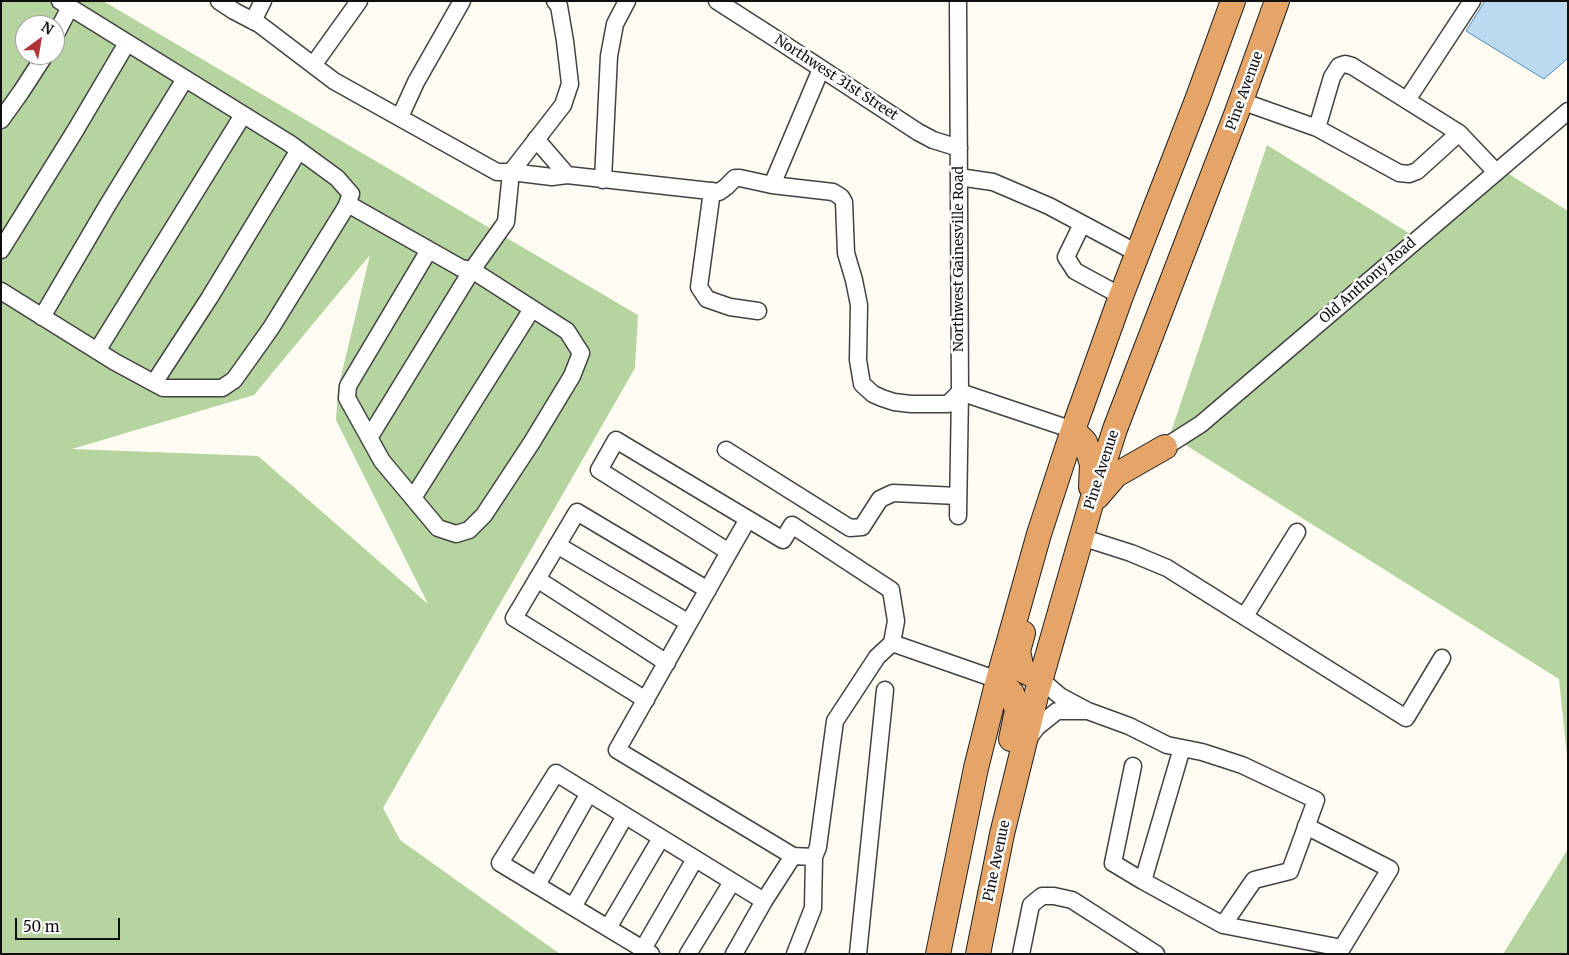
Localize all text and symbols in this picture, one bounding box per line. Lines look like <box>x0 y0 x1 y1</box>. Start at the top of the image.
north arrow <box>15 15 65 65</box>
text: N <box>38 18 57 39</box>
street label: Northwest 31st Street <box>771 32 901 124</box>
street label: Pine Avenue <box>1223 49 1267 133</box>
street label: Northwest Gainesville Road <box>951 166 967 352</box>
street label: Old Anthony Road <box>1316 235 1420 327</box>
street label: Pine Avenue <box>1081 428 1123 512</box>
street label: Pine Avenue <box>980 819 1014 903</box>
scale bar <box>18 908 122 940</box>
text: 50 m <box>23 917 60 936</box>

